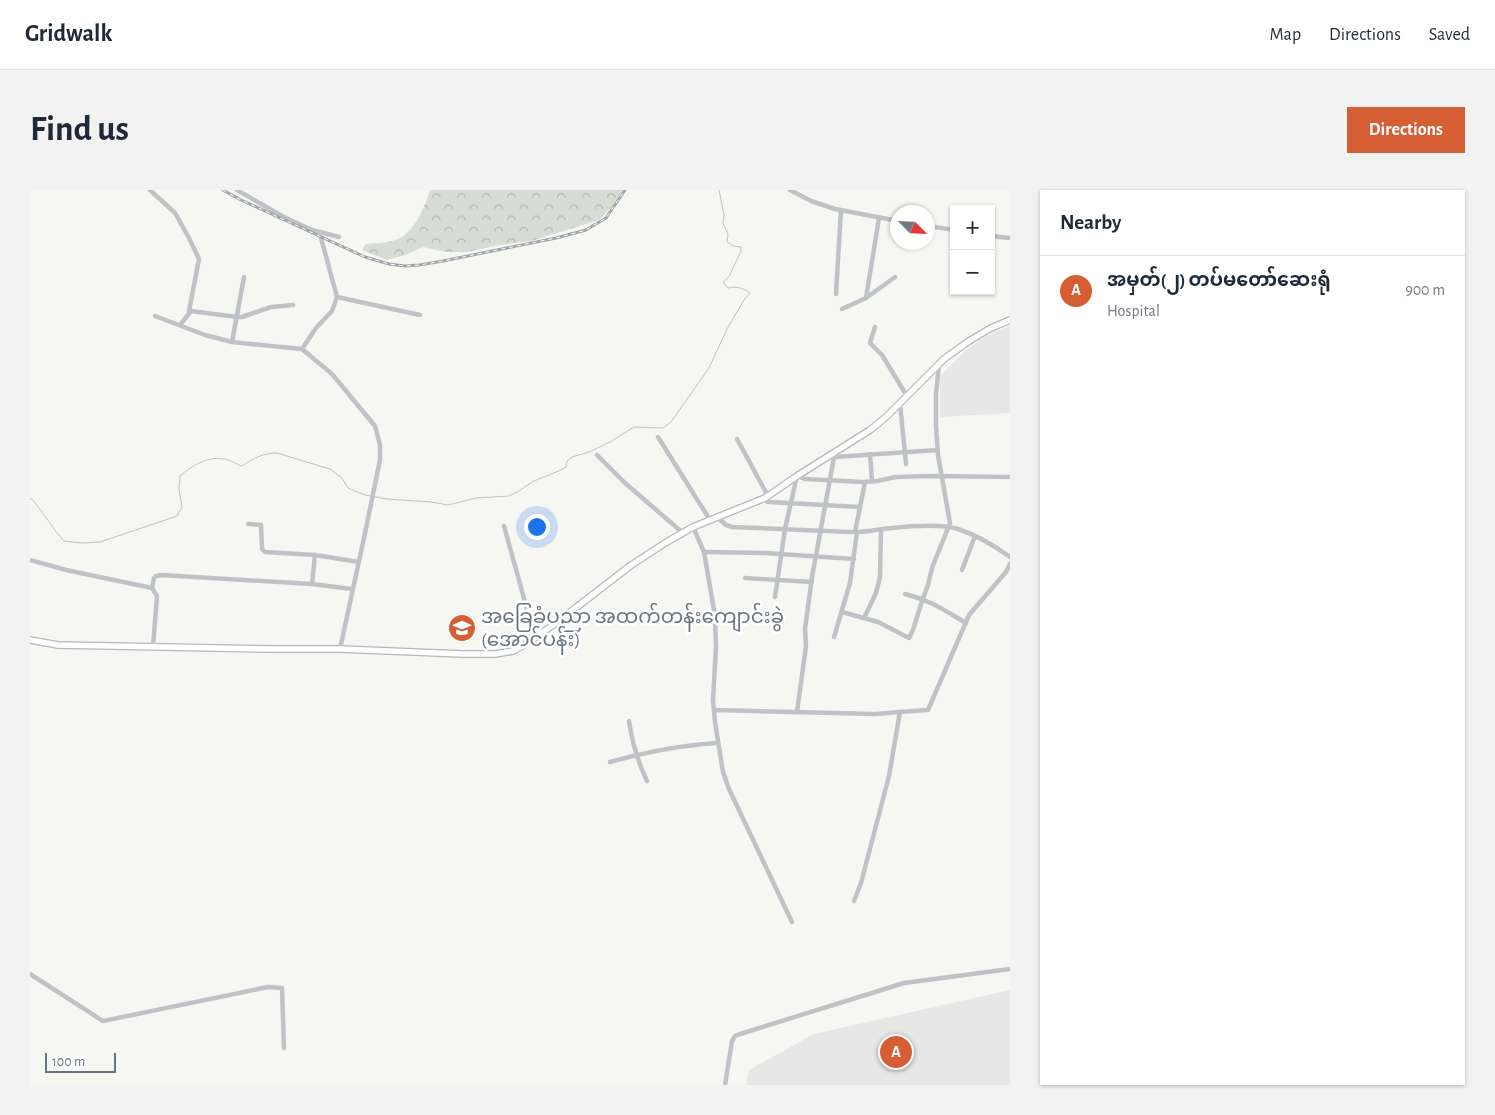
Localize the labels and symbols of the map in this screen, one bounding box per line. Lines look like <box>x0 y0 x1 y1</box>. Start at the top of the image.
north arrow <box>890 205 935 250</box>
your location <box>524 514 550 540</box>
place label: အခြေခံပညာ အထက်တန်းကျောင်းခွဲ (အောင်ပန်း) <box>481 602 784 655</box>
school or university icon: အခြေခံပညာ အထက်တန်းကျောင်းခွဲ (အောင်ပန်း) <box>447 613 477 643</box>
pin: A <box>880 1033 912 1071</box>
scale bar <box>45 1050 116 1073</box>

